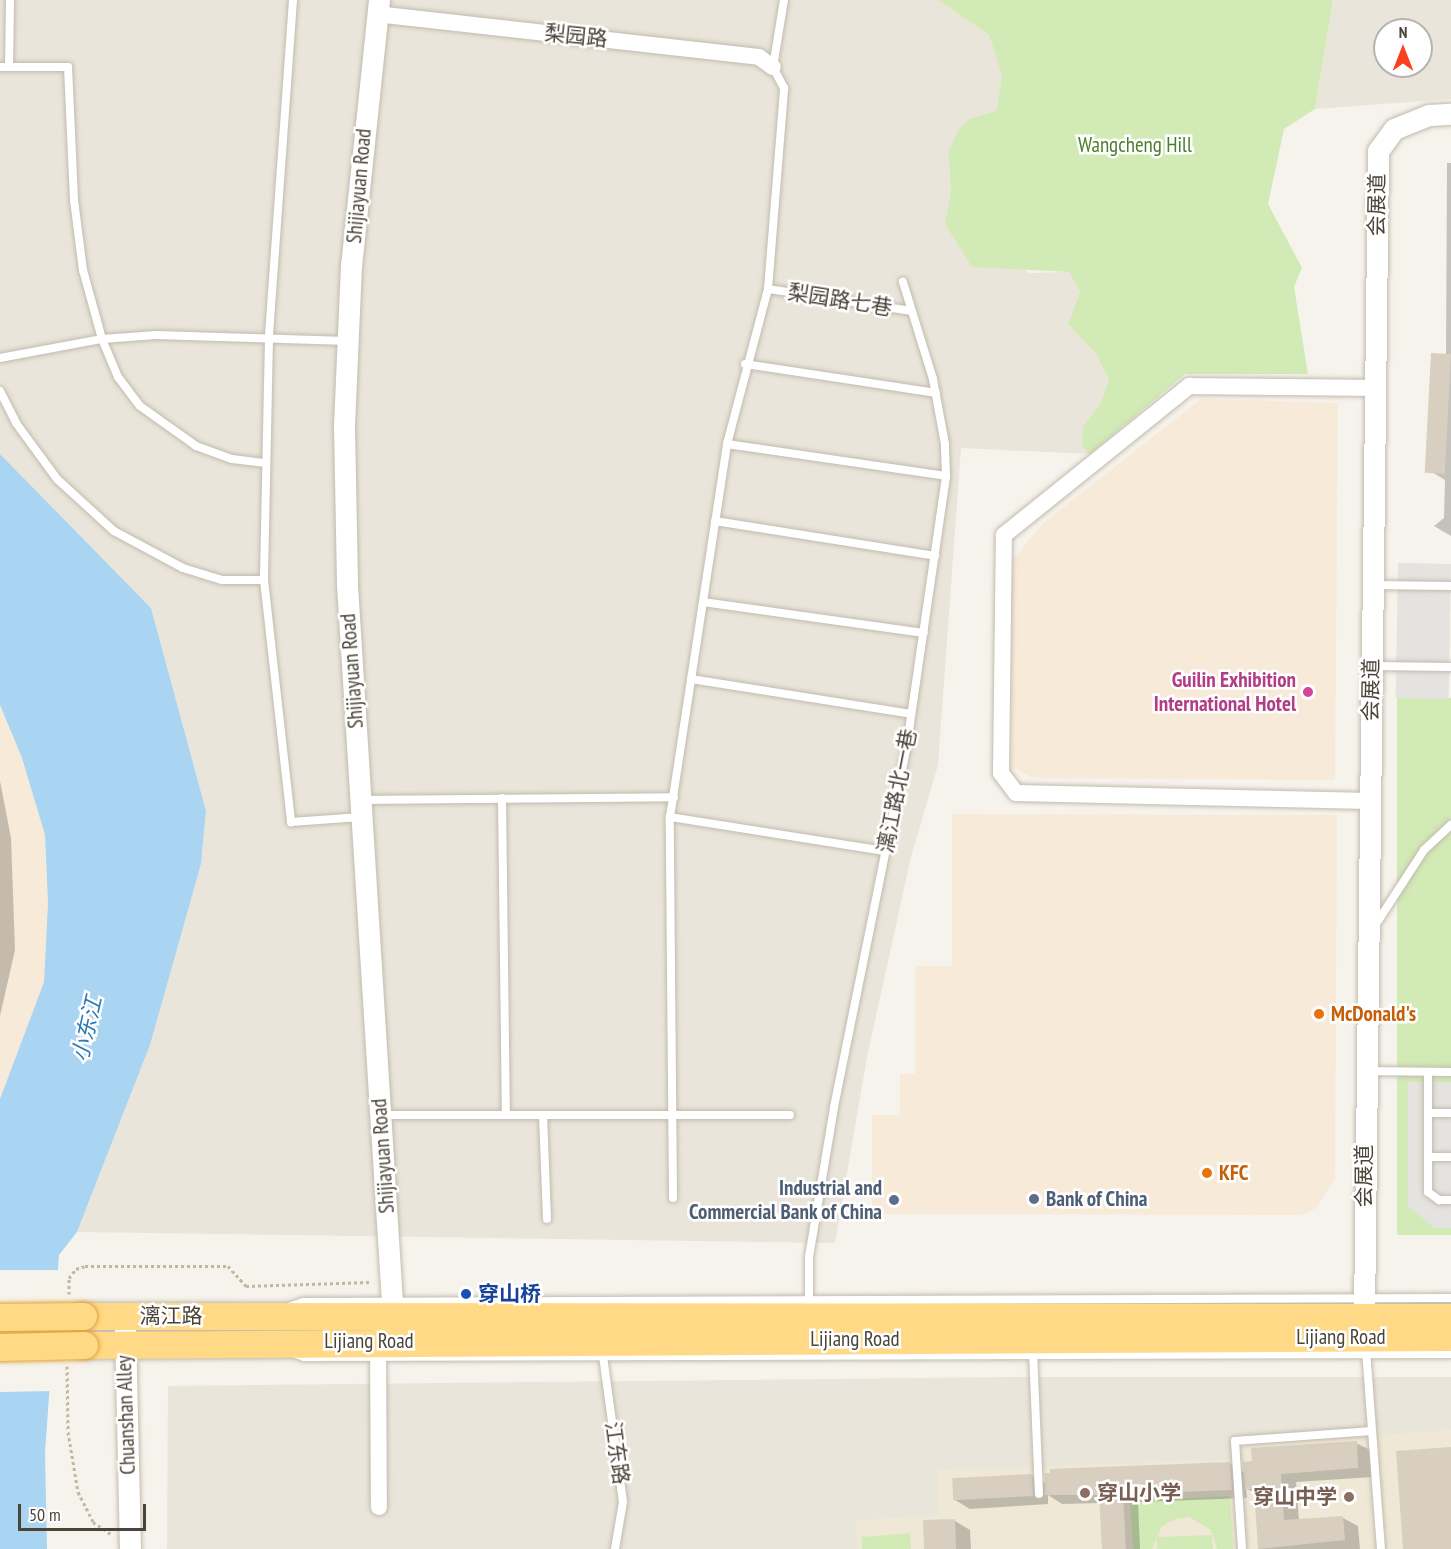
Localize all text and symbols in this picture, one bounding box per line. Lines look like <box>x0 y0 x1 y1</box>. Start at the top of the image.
north arrow <box>1373 18 1433 78</box>
street label: 梨园路 <box>543 20 609 52</box>
text: N <box>1399 22 1407 42</box>
street label: Shijiayuan Road <box>341 128 377 244</box>
park label: Wangcheng Hill <box>1078 132 1192 158</box>
street label: 会展道 <box>1364 173 1390 237</box>
street label: 梨园路七巷 <box>786 279 894 321</box>
street label: Shijiayuan Road <box>335 613 369 729</box>
street label: 会展道 <box>1358 658 1384 722</box>
place label: Guilin Exhibition International Hotel <box>1154 667 1296 717</box>
marker: Guilin Exhibition International Hotel <box>1301 685 1315 699</box>
street label: 漓江路北一巷 <box>873 727 921 855</box>
water label: 小东江 <box>67 994 107 1064</box>
place label: McDonald's <box>1331 1001 1416 1027</box>
marker: McDonald's <box>1312 1007 1326 1021</box>
street label: Shijiayuan Road <box>366 1098 400 1214</box>
street label: 会展道 <box>1351 1145 1377 1207</box>
place label: KFC <box>1219 1160 1248 1186</box>
marker: KFC <box>1200 1166 1214 1180</box>
place label: Industrial and Commercial Bank of China <box>688 1175 882 1225</box>
place label: Bank of China <box>1046 1186 1148 1212</box>
marker: Bank of China <box>1027 1192 1041 1206</box>
marker: Industrial and Commercial Bank of China <box>887 1193 901 1207</box>
place label: 穿山桥 <box>478 1281 541 1307</box>
marker: 穿山桥 <box>459 1287 473 1301</box>
street label: 漓江路 <box>140 1303 202 1329</box>
street label: Lijiang Road <box>1296 1324 1386 1350</box>
street label: Lijiang Road <box>810 1326 900 1352</box>
street label: Lijiang Road <box>324 1328 414 1354</box>
street label: Chuanshan Alley <box>111 1355 141 1475</box>
street label: 江东路 <box>600 1420 634 1486</box>
place label: 穿山小学 <box>1097 1480 1181 1506</box>
place label: 穿山中学 <box>1253 1484 1337 1510</box>
marker: 穿山小学 <box>1078 1486 1092 1500</box>
marker: 穿山中学 <box>1342 1490 1356 1504</box>
scale bar <box>21 1492 148 1530</box>
text: 50 m <box>29 1503 61 1526</box>

